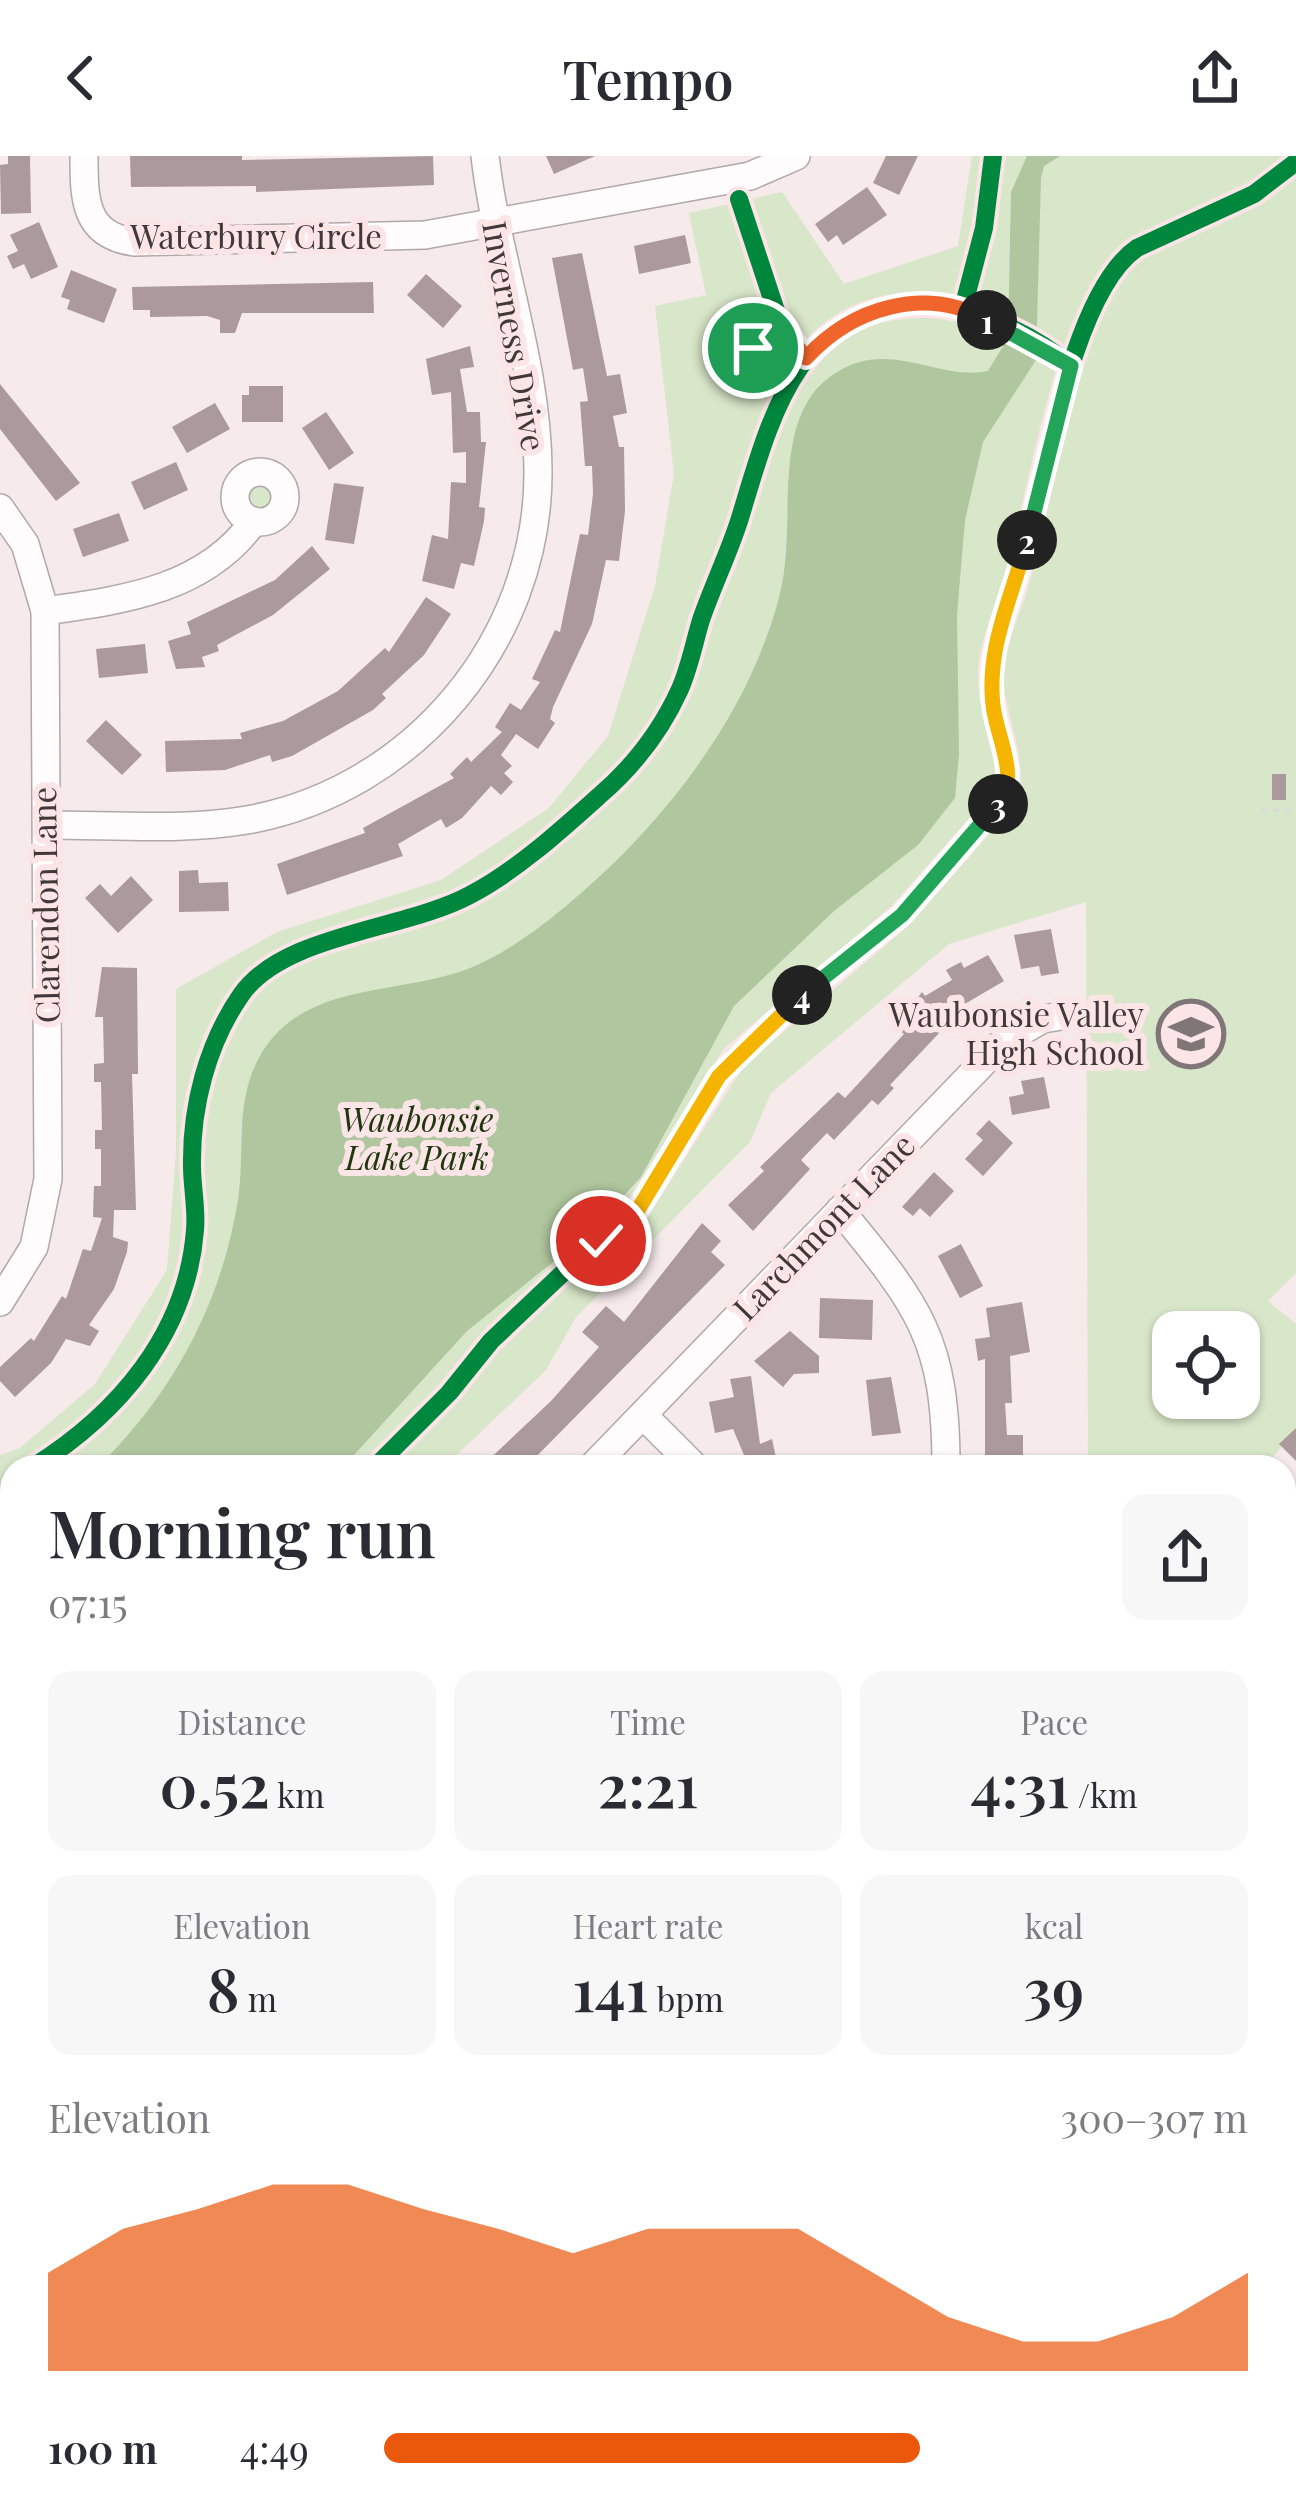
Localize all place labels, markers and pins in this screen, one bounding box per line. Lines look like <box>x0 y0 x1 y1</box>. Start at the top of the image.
pin: 1 <box>957 290 1017 350</box>
pin <box>702 297 804 399</box>
pin: 2 <box>997 510 1057 570</box>
pin: 3 <box>968 774 1028 834</box>
pin: 4 <box>772 965 832 1025</box>
place label: Waubonsie Valley High School <box>888 991 1144 1073</box>
school or university icon: Waubonsie Valley High School <box>1156 999 1226 1069</box>
pin <box>550 1190 652 1292</box>

